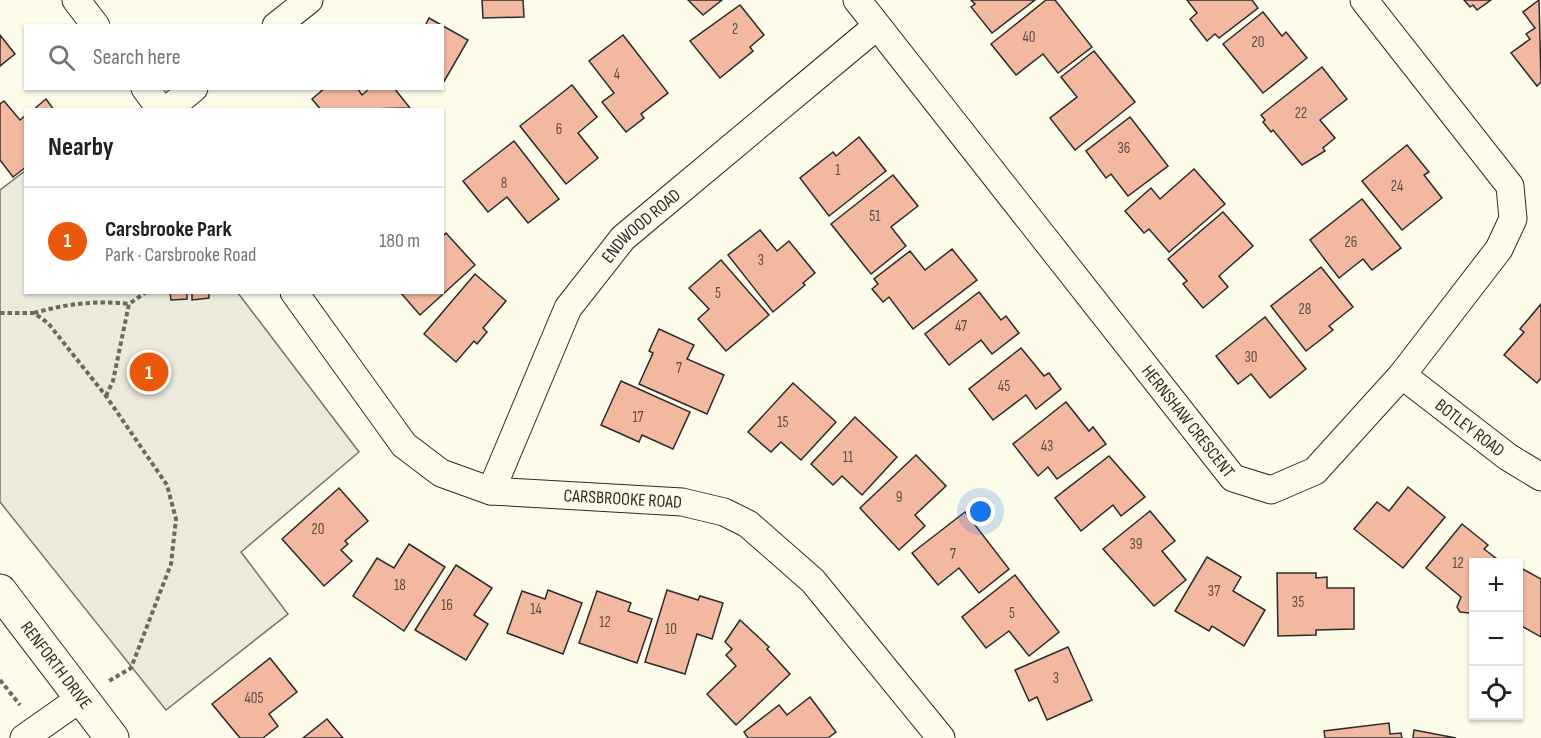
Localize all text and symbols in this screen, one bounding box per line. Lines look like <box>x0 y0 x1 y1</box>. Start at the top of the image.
house number: 2 <box>732 20 738 39</box>
search box <box>24 24 444 90</box>
house number: 40 <box>1023 28 1035 47</box>
house number: 20 <box>1252 33 1264 52</box>
icon: search <box>45 41 78 74</box>
text: Search here <box>93 44 180 71</box>
house number: 4 <box>614 65 620 84</box>
house number: 22 <box>1295 104 1307 123</box>
house number: 6 <box>556 120 562 139</box>
text: Nearby <box>48 132 114 163</box>
house number: 36 <box>1118 139 1130 158</box>
house number: 1 <box>835 161 841 180</box>
house number: 8 <box>501 174 507 193</box>
house number: 24 <box>1391 177 1403 196</box>
street label: ENDWOOD ROAD <box>597 185 685 267</box>
house number: 51 <box>869 207 881 226</box>
text: Carsbrooke Park <box>105 216 232 243</box>
text: 1 <box>64 229 71 253</box>
text: 180 m <box>379 229 420 253</box>
house number: 26 <box>1345 233 1357 252</box>
text: Park · Carsbrooke Road <box>105 243 256 267</box>
house number: 3 <box>758 251 764 270</box>
house number: 5 <box>715 284 721 303</box>
house number: 28 <box>1299 300 1311 319</box>
house number: 47 <box>955 317 967 336</box>
house number: 30 <box>1245 348 1257 367</box>
pin: 1 <box>130 350 168 394</box>
house number: 7 <box>676 359 682 378</box>
street label: HERNSHAW CRESCENT <box>1137 361 1239 482</box>
house number: 45 <box>998 377 1010 396</box>
street label: BOTLEY ROAD <box>1431 395 1509 461</box>
house number: 17 <box>632 408 644 427</box>
house number: 15 <box>777 413 789 432</box>
house number: 43 <box>1041 437 1053 456</box>
house number: 11 <box>843 448 854 467</box>
street label: CARSBROOKE ROAD <box>563 485 683 513</box>
house number: 9 <box>896 488 902 507</box>
your location <box>966 497 995 526</box>
house number: 20 <box>312 520 324 539</box>
house number: 39 <box>1130 535 1142 554</box>
house number: 7 <box>950 545 956 564</box>
house number: 12 <box>1452 554 1464 573</box>
map controls <box>1469 558 1523 720</box>
button: + <box>1469 558 1523 612</box>
house number: 18 <box>394 576 406 595</box>
house number: 37 <box>1208 582 1220 601</box>
house number: 35 <box>1292 593 1304 612</box>
house number: 16 <box>441 596 453 615</box>
house number: 14 <box>530 600 542 619</box>
house number: 5 <box>1009 604 1015 623</box>
button: − <box>1469 612 1523 666</box>
house number: 12 <box>599 613 611 632</box>
street label: RENFORTH DRIVE <box>16 617 96 713</box>
house number: 10 <box>665 620 677 639</box>
button: locate <box>1469 666 1523 720</box>
house number: 3 <box>1053 669 1059 688</box>
house number: 405 <box>245 689 263 708</box>

